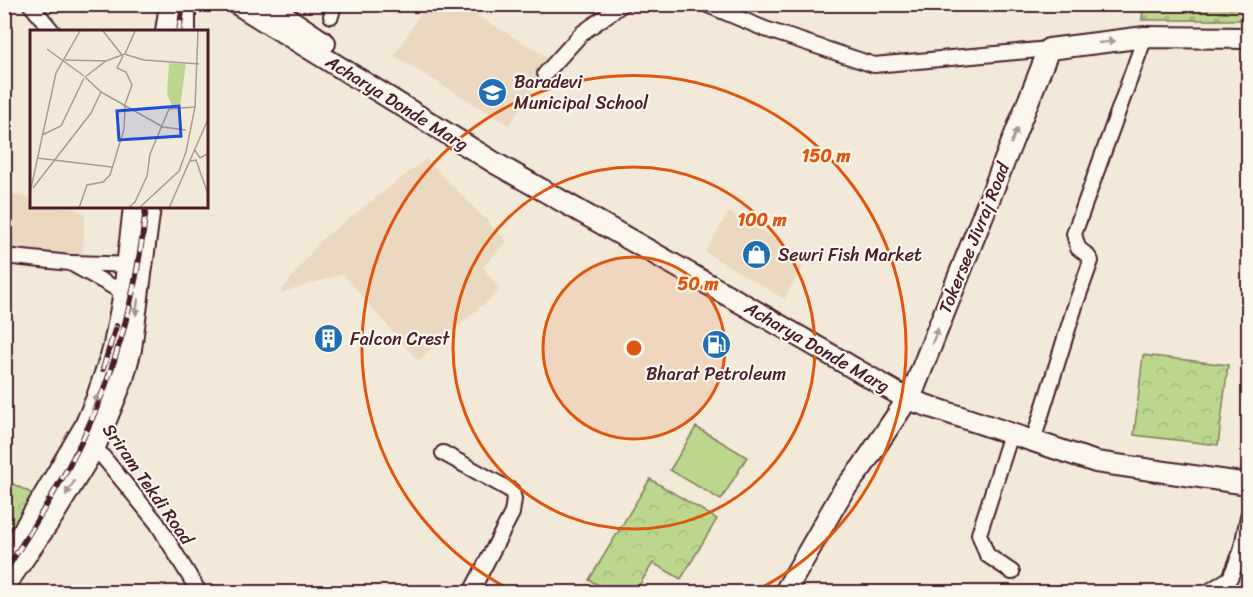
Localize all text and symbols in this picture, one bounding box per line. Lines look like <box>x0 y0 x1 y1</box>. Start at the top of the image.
inset map <box>30 30 208 208</box>
one-way arrow <box>1097 37 1116 47</box>
street label: Acharya Donde Marg <box>318 46 475 160</box>
place label: Baradevi Municipal School <box>514 66 649 119</box>
school or university icon: Baradevi Municipal School <box>477 76 509 108</box>
one-way arrow <box>1009 126 1019 144</box>
text: 150 m <box>802 140 850 172</box>
street label: Tokersee Jivraj Road <box>929 156 1019 318</box>
text: 100 m <box>738 204 787 236</box>
shop icon: Sewri Fish Market <box>741 239 773 271</box>
place label: Sewri Fish Market <box>778 239 922 271</box>
text: 50 m <box>678 268 719 300</box>
street label: Acharya Donde Marg <box>737 292 896 402</box>
one-way arrow <box>132 297 141 316</box>
building icon: Falcon Crest <box>313 323 345 355</box>
place label: Falcon Crest <box>350 323 450 355</box>
one-way arrow <box>930 327 940 345</box>
fuel station icon: Bharat Petroleum <box>700 329 732 361</box>
centre of rings <box>624 338 644 358</box>
place label: Bharat Petroleum <box>646 358 786 390</box>
one-way arrow <box>90 393 100 411</box>
street label: Sriram Tekdi Road <box>94 416 203 553</box>
one-way arrow <box>65 480 76 496</box>

